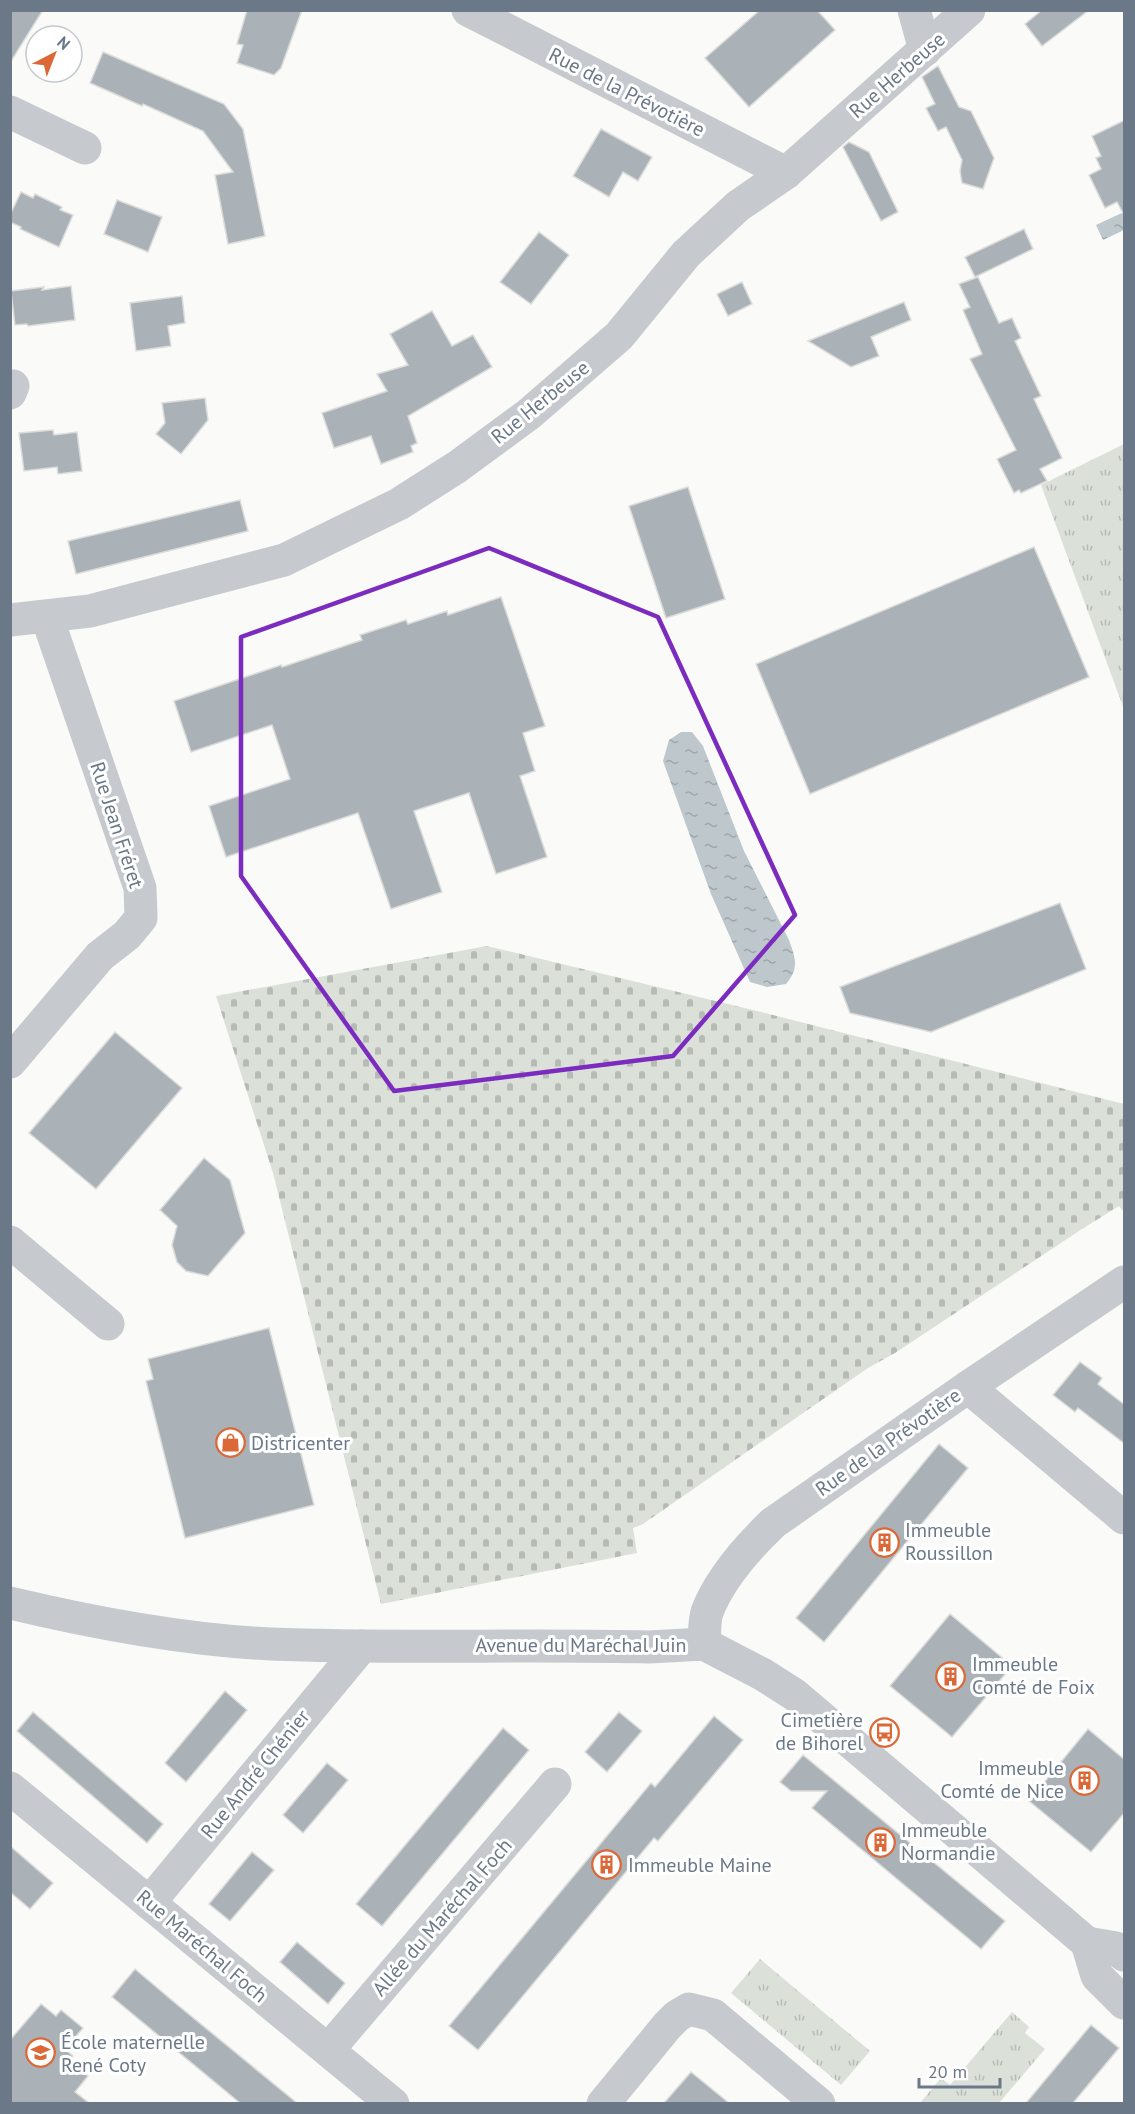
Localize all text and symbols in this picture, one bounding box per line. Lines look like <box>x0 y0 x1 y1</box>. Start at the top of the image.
north arrow <box>24 24 84 84</box>
street label: Rue Herbeuse <box>844 26 950 124</box>
text: N <box>53 32 75 54</box>
street label: Rue de la Prévotière <box>545 41 709 143</box>
street label: Rue Herbeuse <box>486 355 594 449</box>
street label: Rue Jean Fréret <box>84 759 150 892</box>
street label: Rue de la Prévotière <box>810 1382 966 1502</box>
shop icon: Districenter <box>214 1427 246 1459</box>
place label: Districenter <box>251 1430 350 1456</box>
place label: Immeuble Roussillon <box>905 1517 993 1566</box>
building icon: Immeuble Roussillon <box>868 1526 900 1558</box>
street label: Avenue du Maréchal Juin <box>475 1632 687 1658</box>
place label: Immeuble Comté de Foix <box>972 1651 1095 1700</box>
building icon: Immeuble Comté de Foix <box>935 1660 967 1692</box>
street label: Rue André Chénier <box>195 1704 315 1844</box>
place label: Cimetière de Bihorel <box>775 1707 863 1756</box>
bus stop icon: Cimetière de Bihorel <box>868 1716 900 1748</box>
place label: Immeuble Comté de Nice <box>940 1755 1064 1804</box>
building icon: Immeuble Comté de Nice <box>1069 1764 1101 1796</box>
place label: Immeuble Normandie <box>901 1817 995 1866</box>
building icon: Immeuble Normandie <box>864 1826 896 1858</box>
street label: Allée du Maréchal Foch <box>366 1833 518 2001</box>
building icon: Immeuble Maine <box>591 1849 623 1881</box>
place label: Immeuble Maine <box>628 1852 772 1878</box>
street label: Rue Maréchal Foch <box>131 1884 273 2008</box>
place label: École maternelle René Coty <box>61 2029 205 2078</box>
school or university icon: École maternelle René Coty <box>24 2037 56 2069</box>
scale bar <box>919 2051 1000 2089</box>
text: 20 m <box>928 2060 967 2083</box>

